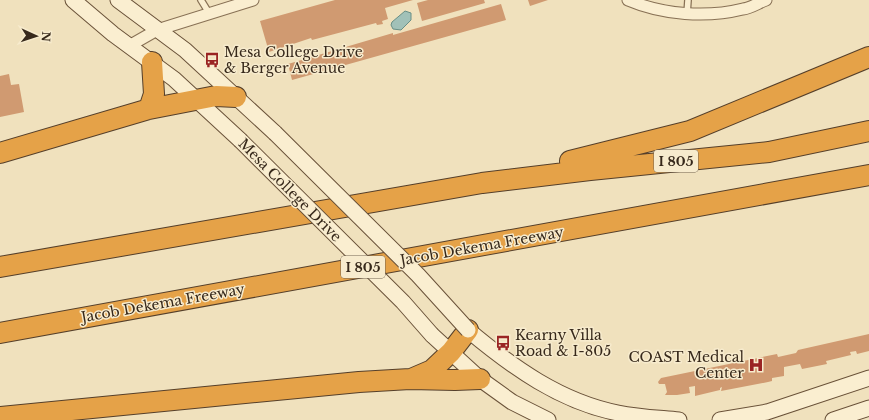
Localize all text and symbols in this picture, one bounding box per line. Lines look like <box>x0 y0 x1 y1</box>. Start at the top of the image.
north arrow <box>16 16 56 56</box>
text: N <box>39 31 53 43</box>
place label: Mesa College Drive & Berger Avenue <box>224 43 363 77</box>
bus stop icon: Mesa College Drive & Berger Avenue <box>203 51 221 69</box>
street label: Mesa College Drive <box>235 135 345 245</box>
road number: I 805 <box>654 150 698 172</box>
street label: Jacob Dekema Freeway <box>397 223 565 270</box>
road number: I 805 <box>341 256 385 278</box>
street label: Jacob Dekema Freeway <box>78 280 246 327</box>
place label: Kearny Villa Road & I-805 <box>515 326 611 360</box>
bus stop icon: Kearny Villa Road & I-805 <box>494 334 512 352</box>
place label: COAST Medical Center <box>628 348 744 382</box>
hospital icon: COAST Medical Center <box>747 356 765 374</box>

